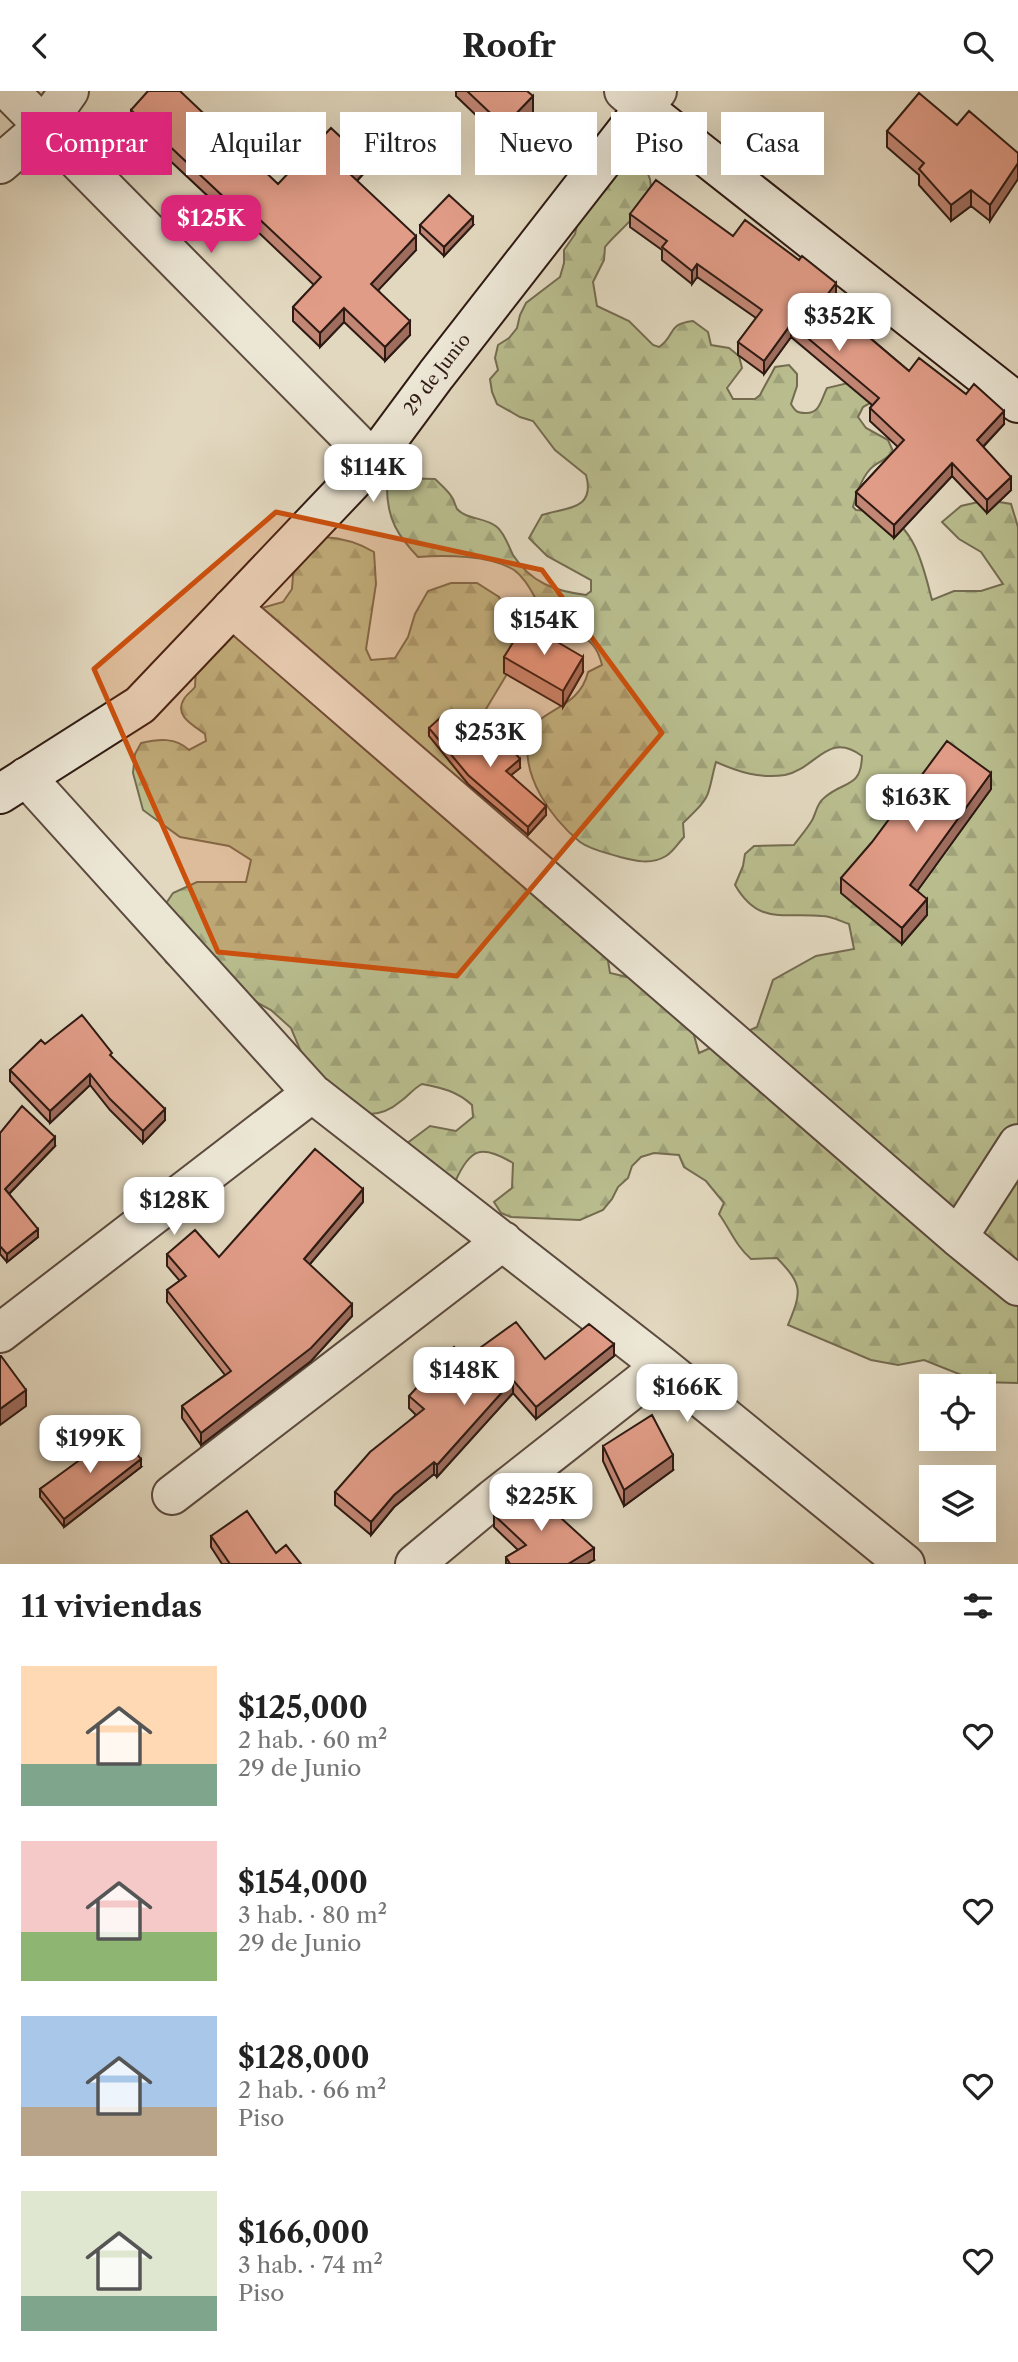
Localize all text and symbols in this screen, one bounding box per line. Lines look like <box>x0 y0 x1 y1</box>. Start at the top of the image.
text: Roofr <box>462 26 556 65</box>
icon: back <box>21 27 59 65</box>
icon: search <box>959 27 997 65</box>
chip: Comprar <box>21 112 172 175</box>
chip: Alquilar <box>186 112 326 175</box>
chip: Filtros <box>340 112 461 175</box>
chip: Nuevo <box>475 112 597 175</box>
chip: Piso <box>611 112 707 175</box>
chip: Casa <box>721 112 824 175</box>
pin: $125K <box>162 195 260 255</box>
text: $125K <box>177 204 245 232</box>
pin: $352K <box>790 293 888 353</box>
text: $352K <box>804 302 874 330</box>
street label: 29 de Junio <box>399 329 475 419</box>
pin: $114K <box>324 445 422 504</box>
text: $114K <box>340 453 406 481</box>
pin: $154K <box>495 597 593 657</box>
text: $154K <box>510 606 578 634</box>
pin: $253K <box>441 709 539 769</box>
text: $253K <box>455 718 525 746</box>
pin: $163K <box>867 775 965 834</box>
text: $163K <box>882 783 950 811</box>
pin: $128K <box>125 1177 223 1237</box>
text: $128K <box>139 1186 209 1214</box>
pin: $148K <box>415 1347 513 1407</box>
text: $148K <box>429 1356 499 1384</box>
pin: $166K <box>638 1365 736 1424</box>
text: $166K <box>652 1373 722 1401</box>
map controls <box>919 1374 996 1542</box>
button: locate <box>919 1374 996 1451</box>
pin: $199K <box>41 1415 139 1475</box>
text: $199K <box>55 1424 125 1452</box>
button: layers <box>919 1465 996 1542</box>
pin: $225K <box>492 1473 590 1533</box>
text: $225K <box>505 1482 577 1510</box>
icon: filters <box>959 1587 997 1625</box>
text: 11 viviendas <box>21 1588 202 1625</box>
text: $125,000 <box>238 1689 368 1726</box>
icon: home <box>77 1694 161 1778</box>
icon: heart <box>959 1717 997 1755</box>
text: 2 hab. · 60 m² <box>238 1726 388 1754</box>
text: 29 de Junio <box>238 1754 361 1782</box>
text: $154,000 <box>238 1864 368 1901</box>
icon: home <box>77 1869 161 1953</box>
icon: heart <box>959 1892 997 1930</box>
text: 3 hab. · 80 m² <box>238 1901 387 1929</box>
text: 29 de Junio <box>238 1929 361 1957</box>
text: $128,000 <box>238 2039 370 2076</box>
icon: home <box>77 2044 161 2128</box>
icon: heart <box>959 2067 997 2105</box>
text: 2 hab. · 66 m² <box>238 2076 386 2104</box>
text: Piso <box>238 2104 284 2132</box>
text: $166,000 <box>238 2214 369 2251</box>
icon: home <box>77 2219 161 2303</box>
icon: heart <box>959 2242 997 2280</box>
text: 3 hab. · 74 m² <box>238 2251 383 2279</box>
text: Piso <box>238 2279 284 2307</box>

